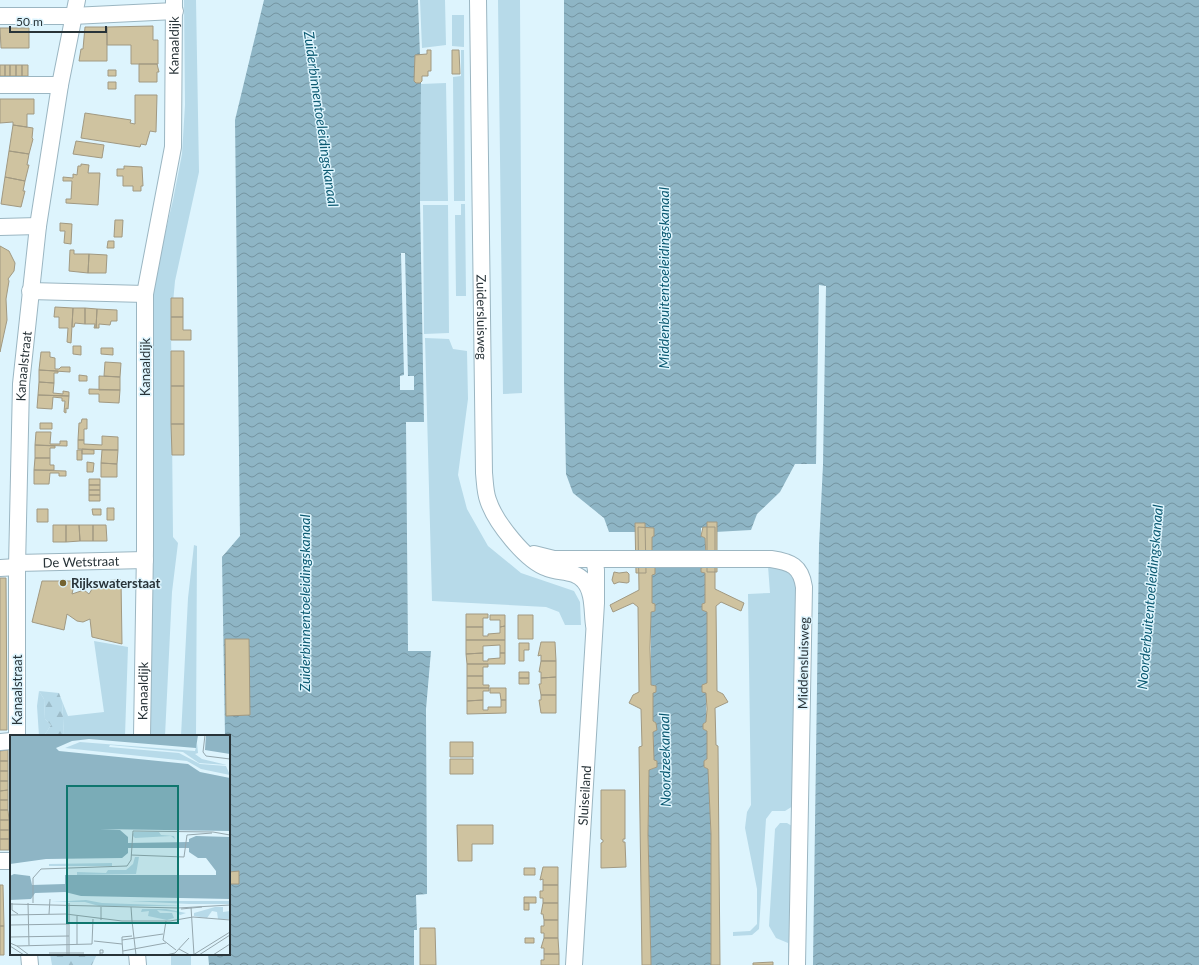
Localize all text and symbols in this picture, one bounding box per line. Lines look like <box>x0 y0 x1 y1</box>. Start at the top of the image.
scale bar <box>10 8 106 34</box>
text: 50 m <box>16 14 43 29</box>
street label: Kanaaldijk <box>165 16 182 75</box>
water label: Zuiderbinnentoeleidingskanaal <box>301 29 342 208</box>
water label: Middenbuitentoeleidingskanaal <box>655 187 672 369</box>
street label: Zuidersluisweg <box>473 274 491 360</box>
street label: Kanaalstraat <box>13 330 35 402</box>
street label: Kanaaldijk <box>137 337 153 396</box>
water label: Noorderbuitentoeleidingskanaal <box>1133 504 1166 690</box>
water label: Zuiderbinnentoeleidingskanaal <box>296 514 313 693</box>
street label: De Wetstraat <box>43 553 120 570</box>
place label: Rijkswaterstaat <box>71 575 161 591</box>
marker: Rijkswaterstaat <box>58 578 68 588</box>
street label: Middensluisweg <box>794 617 812 709</box>
street label: Kanaalstraat <box>9 654 25 725</box>
street label: Kanaaldijk <box>134 661 151 720</box>
water label: Noordzeekanaal <box>655 713 674 807</box>
inset map <box>10 735 230 955</box>
street label: Sluiseiland <box>575 765 594 826</box>

